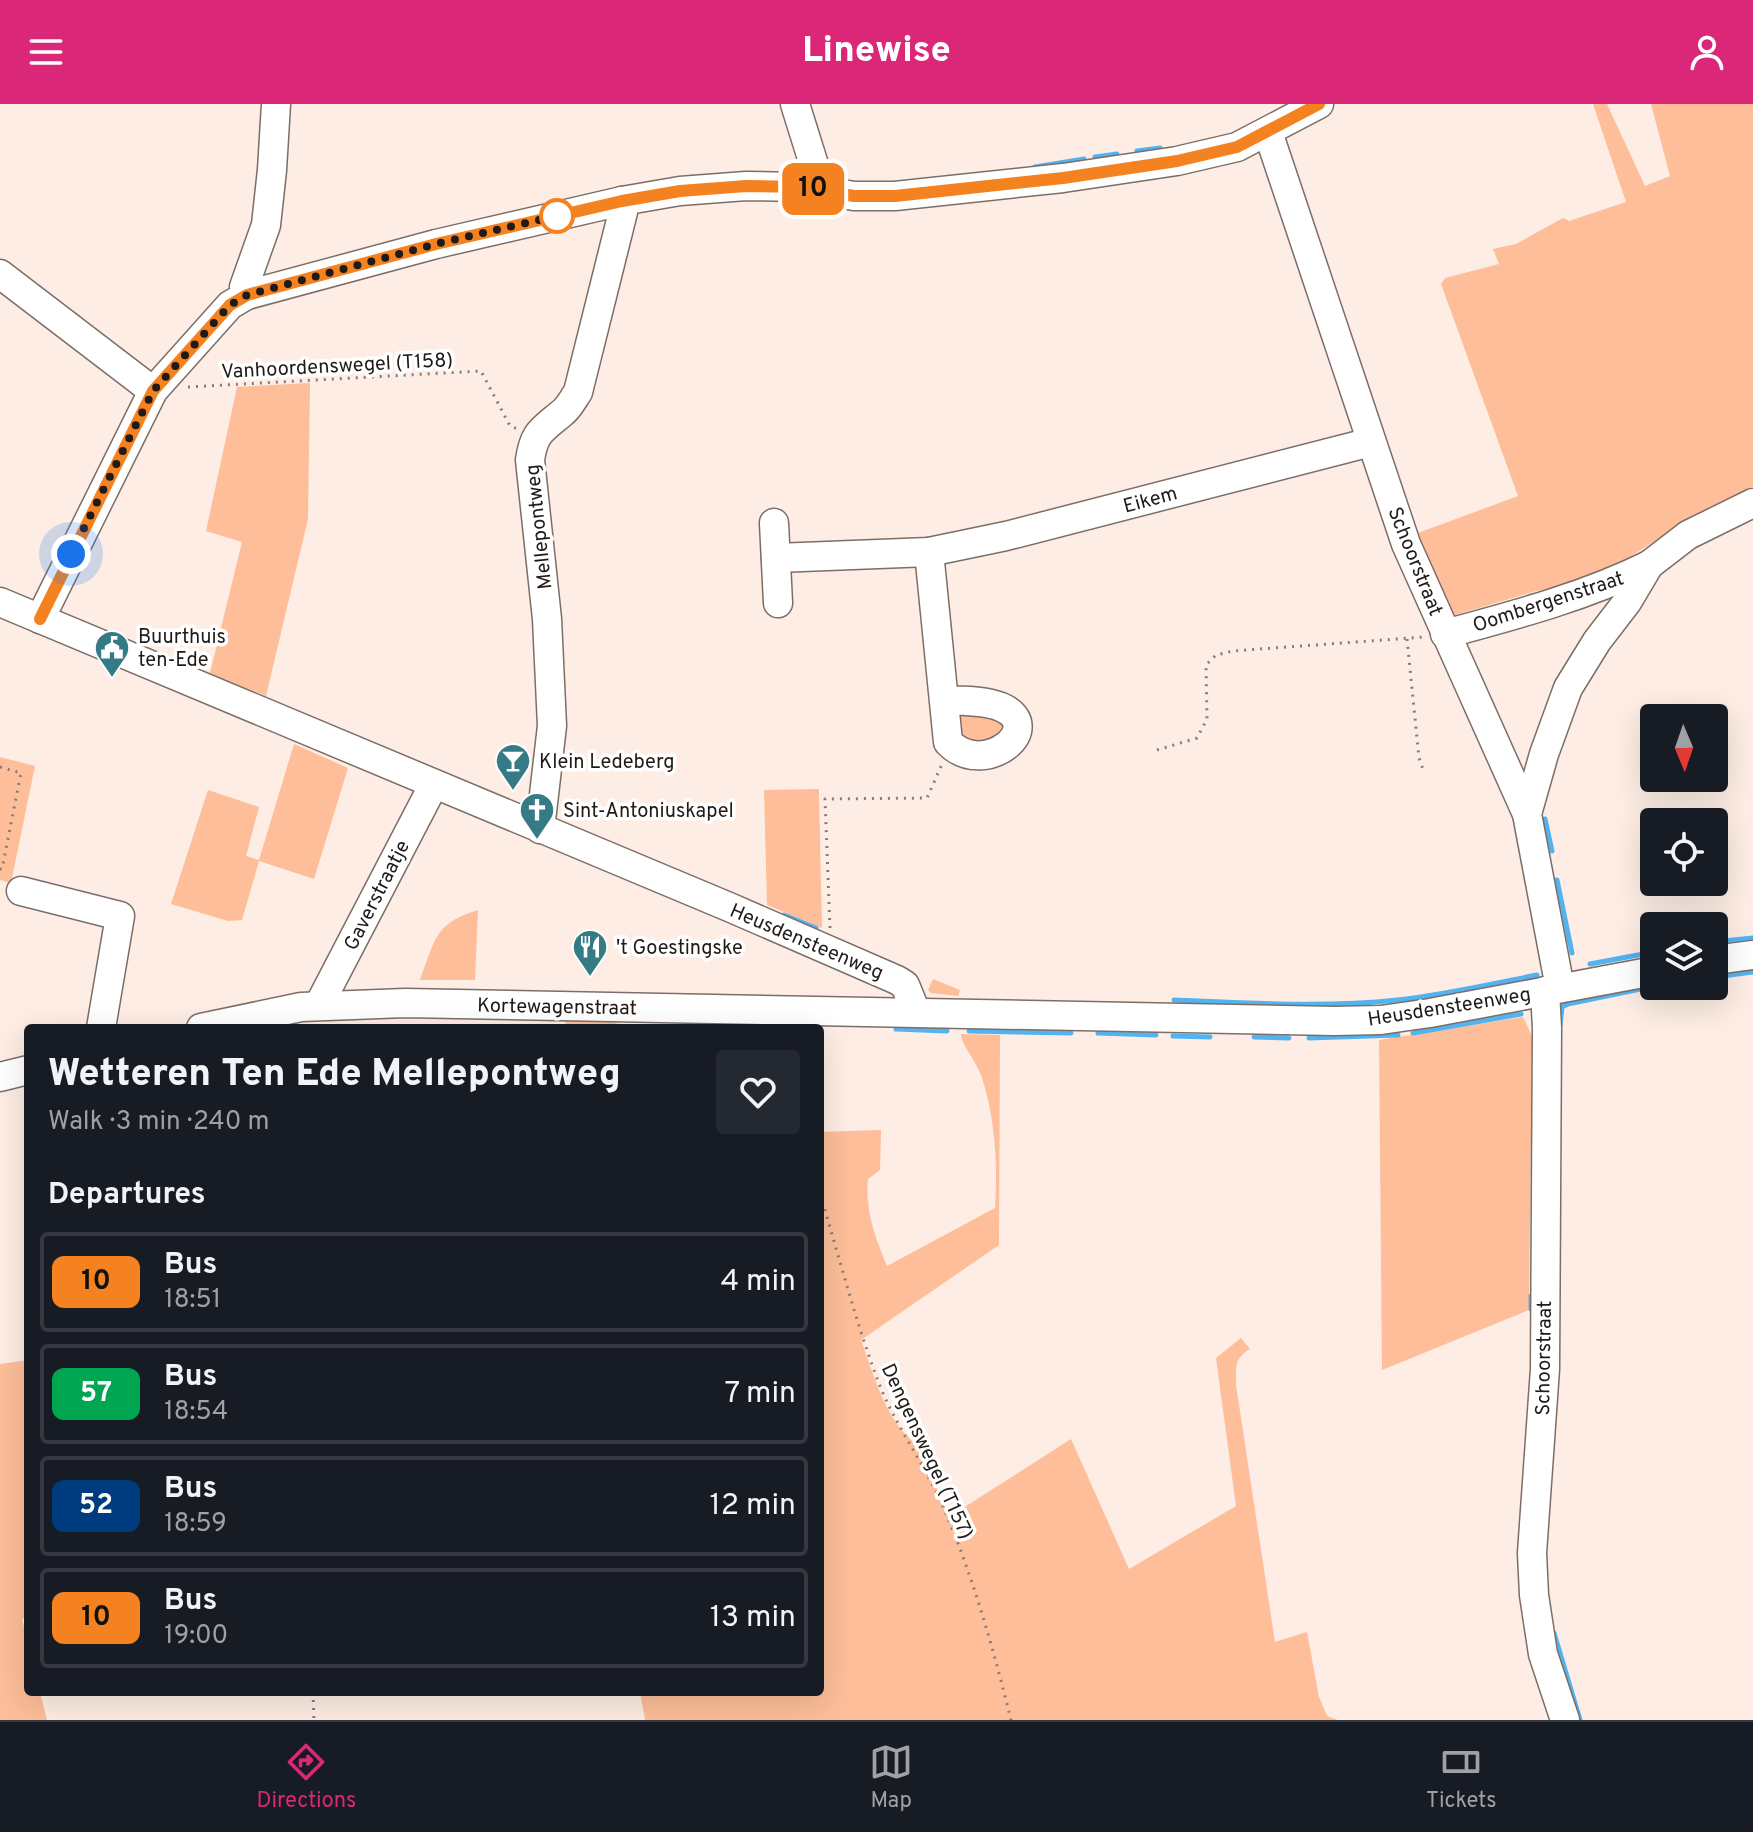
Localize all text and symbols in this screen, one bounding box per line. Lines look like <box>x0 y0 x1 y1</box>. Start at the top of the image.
text: Linewise <box>802 29 951 75</box>
icon: menu <box>24 30 68 74</box>
icon: person <box>1685 30 1729 74</box>
line badge: 10 <box>777 163 849 215</box>
text: 10 <box>798 171 828 207</box>
unlabelled marker <box>540 199 574 233</box>
street label: Vanhoordenswegel (T158) <box>220 348 454 386</box>
street label: Mellepontweg <box>520 463 559 591</box>
street label: Eikem <box>1121 481 1180 521</box>
street label: Schoorstraat <box>1381 504 1448 620</box>
your location <box>51 534 91 574</box>
street label: Oombergenstraat <box>1470 566 1627 640</box>
place label: Buurthuis ten-Ede <box>138 625 226 674</box>
public building icon: Buurthuis ten-Ede <box>93 629 131 679</box>
north arrow <box>1640 704 1728 792</box>
map controls <box>1640 704 1728 1000</box>
bar icon: Klein Ledeberg <box>494 742 532 792</box>
place label: Klein Ledeberg <box>539 750 675 776</box>
church icon: Sint-Antoniuskapel <box>518 791 556 841</box>
place label: Sint-Antoniuskapel <box>563 799 734 825</box>
button: locate <box>1640 808 1728 896</box>
street label: Gaverstraatje <box>339 836 417 955</box>
street label: Heusdensteenweg <box>725 899 887 987</box>
button: layers <box>1640 912 1728 1000</box>
restaurant icon: 't Goestingske <box>571 928 609 978</box>
place label: 't Goestingske <box>616 936 743 962</box>
street label: Heusdensteenweg <box>1366 982 1533 1034</box>
street label: Kortewagenstraat <box>477 994 637 1022</box>
button: heart <box>716 1050 800 1134</box>
text: Wetteren Ten Ede Mellepontweg <box>48 1051 621 1100</box>
text: Walk · 3 min · 240 m <box>48 1106 270 1139</box>
text: Departures <box>48 1177 206 1214</box>
text: Bus <box>164 1247 217 1284</box>
text: 10 <box>81 1264 111 1300</box>
text: 4 min <box>720 1264 796 1301</box>
text: 18:51 <box>164 1284 221 1317</box>
street label: Schoorstraat <box>1531 1300 1559 1416</box>
text: Bus <box>164 1359 217 1396</box>
street label: Dengenswegel (T157) <box>874 1360 978 1544</box>
text: 57 <box>80 1376 112 1412</box>
text: 7 min <box>725 1376 796 1413</box>
text: 18:54 <box>164 1396 228 1429</box>
text: Bus <box>164 1471 217 1508</box>
text: 52 <box>79 1488 113 1524</box>
text: 12 min <box>709 1488 796 1525</box>
text: 18:59 <box>164 1508 227 1541</box>
text: Bus <box>164 1583 217 1620</box>
text: 10 <box>81 1600 111 1636</box>
text: 13 min <box>710 1600 796 1637</box>
text: 19:00 <box>164 1620 228 1653</box>
tab: Directions <box>256 1740 356 1815</box>
tab: Map <box>869 1740 913 1815</box>
tab: Tickets <box>1426 1740 1497 1815</box>

